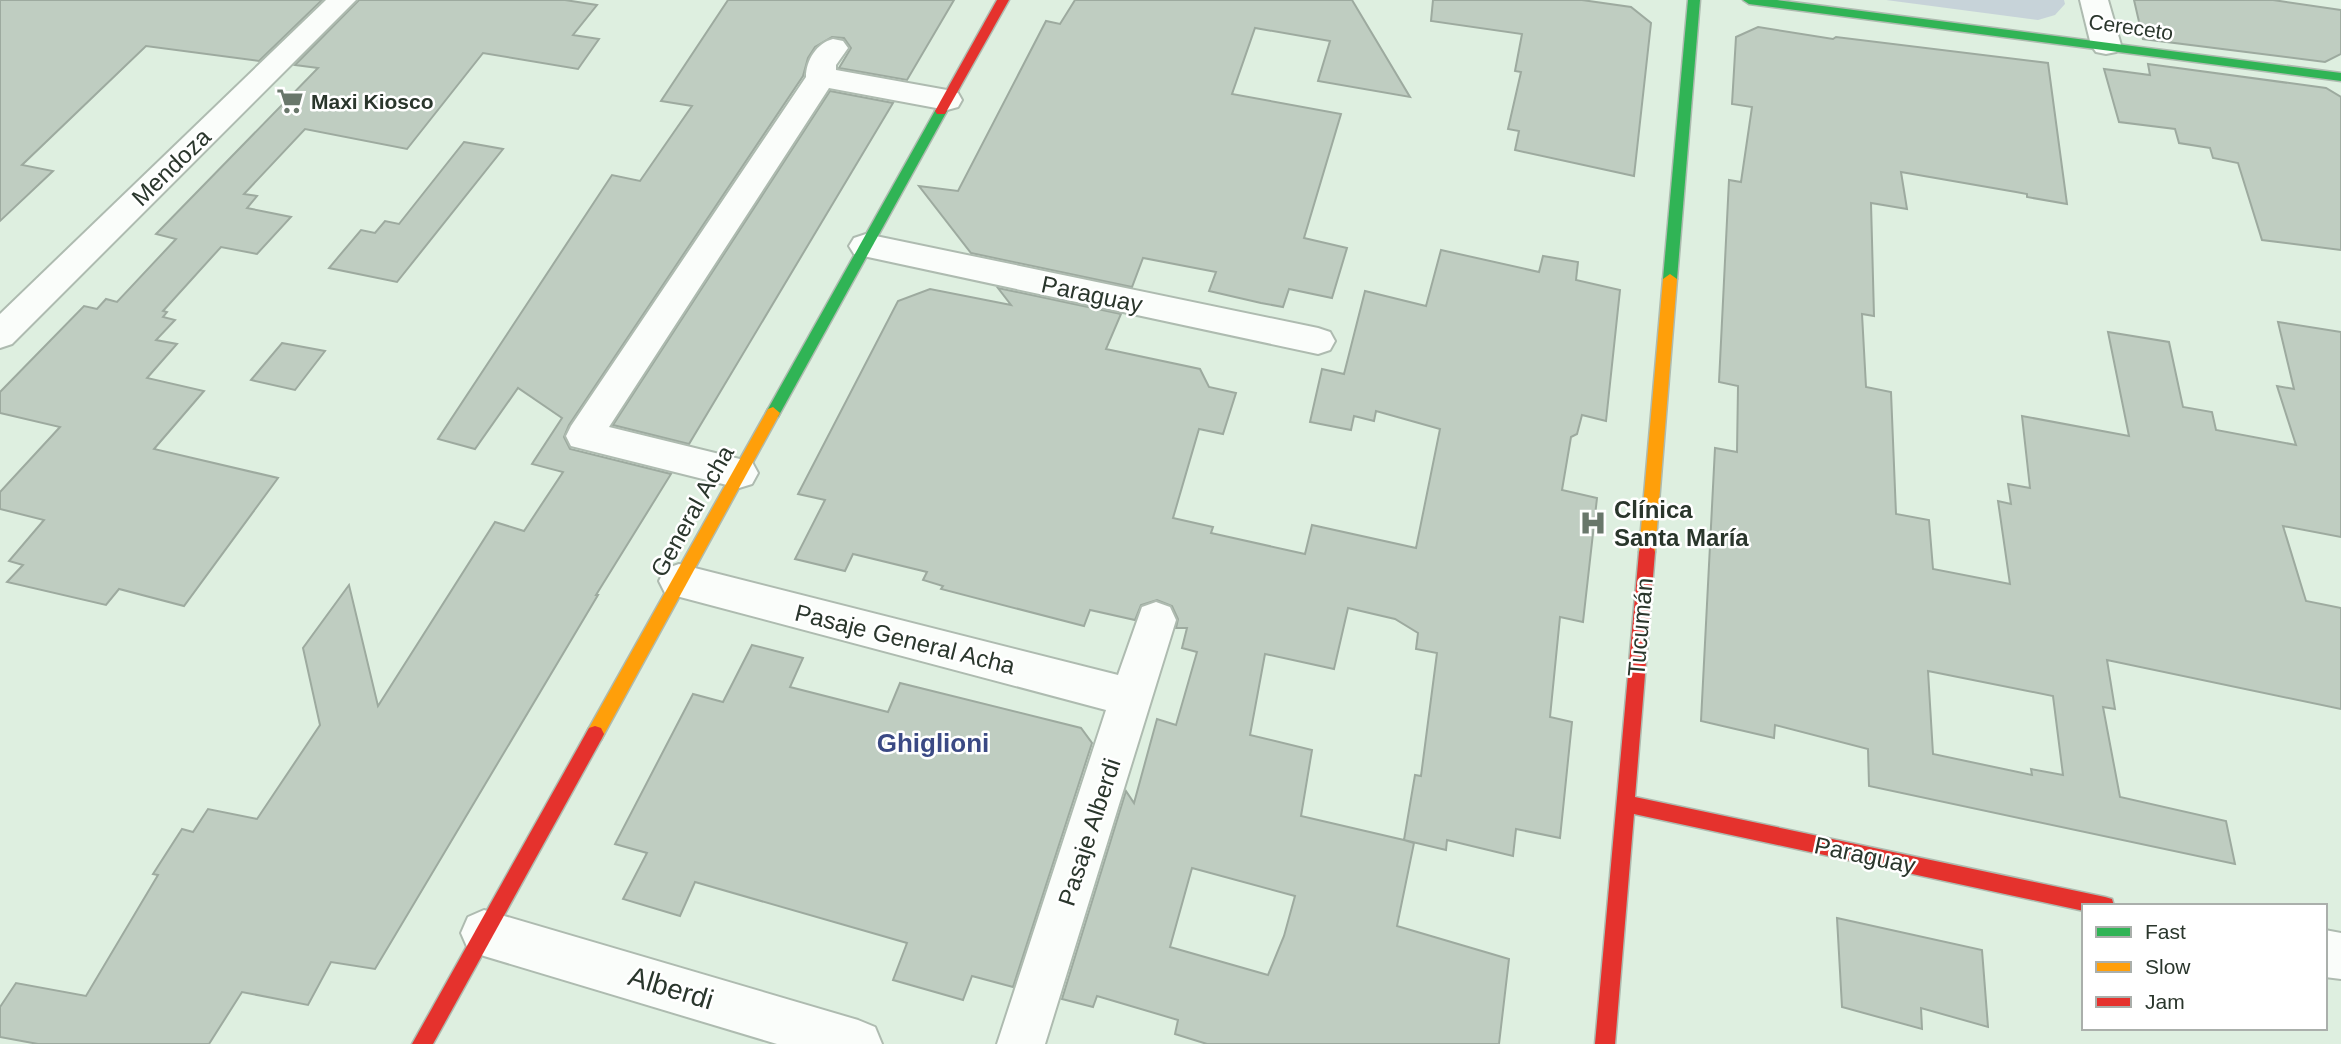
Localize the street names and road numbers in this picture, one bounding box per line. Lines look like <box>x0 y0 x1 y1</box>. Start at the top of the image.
street label: Cereceto <box>2087 10 2175 44</box>
street label: Mendoza <box>126 123 216 211</box>
street label: Paraguay <box>1039 270 1145 318</box>
street label: General Acha <box>645 440 739 581</box>
street label: Tucumán <box>1622 576 1658 678</box>
street label: Pasaje General Acha <box>792 599 1018 680</box>
street label: Pasaje Alberdi <box>1052 755 1126 909</box>
street label: Paraguay <box>1812 831 1918 879</box>
street label: Alberdi <box>625 960 717 1016</box>

